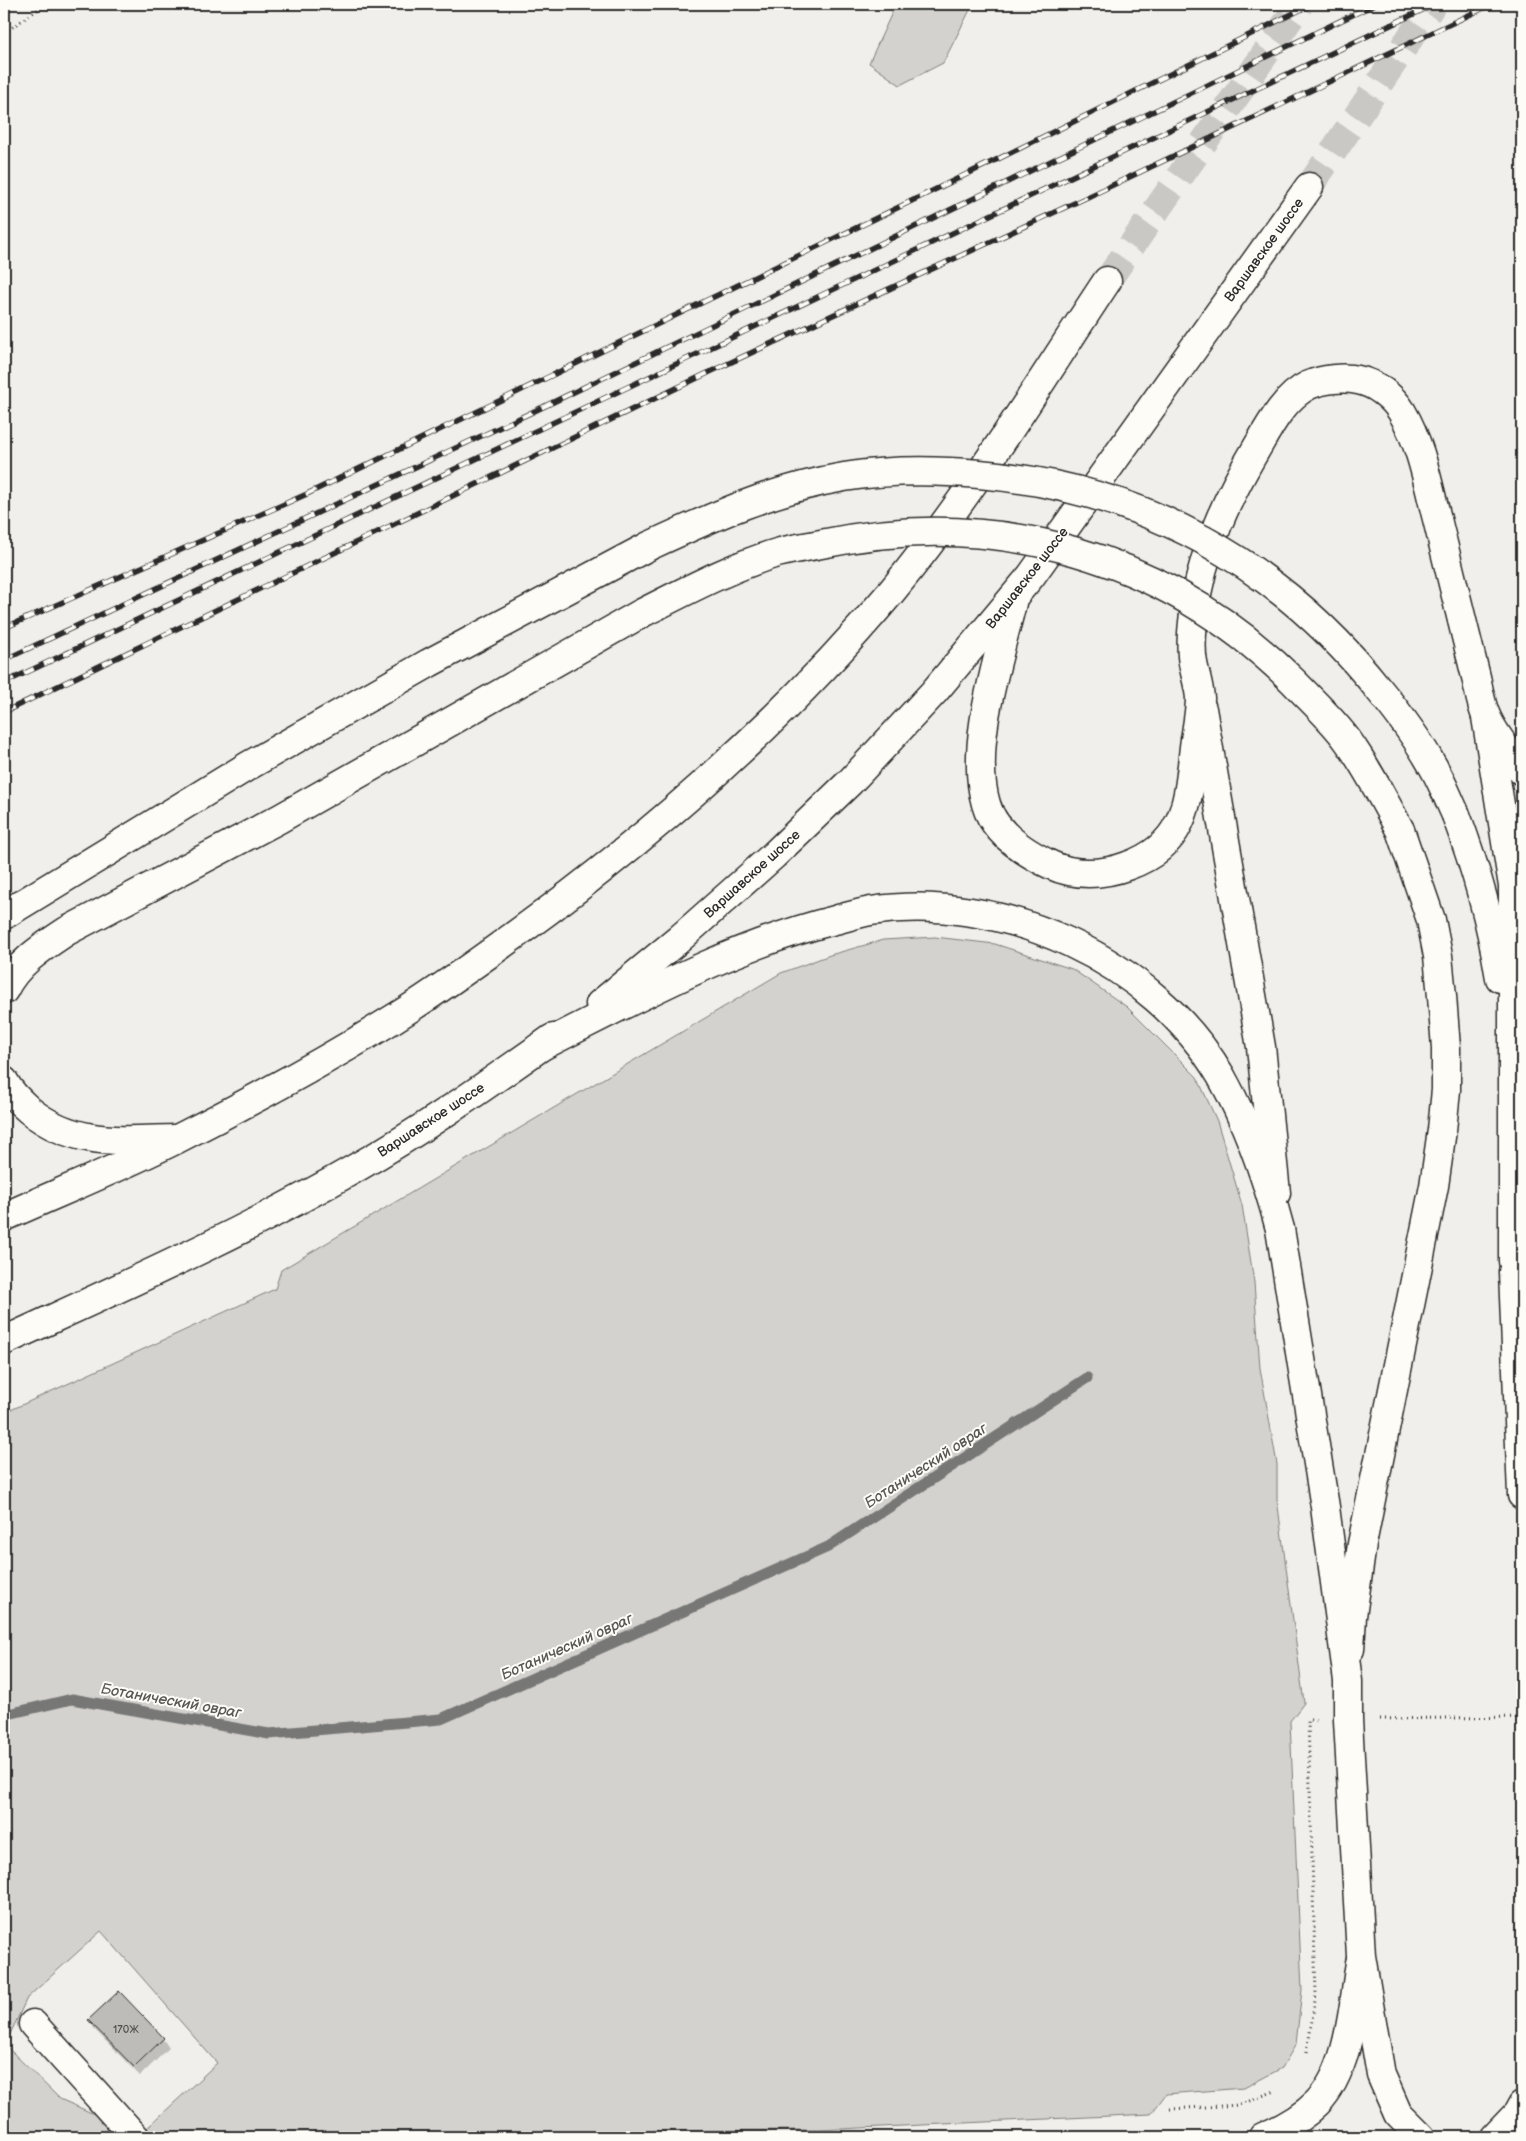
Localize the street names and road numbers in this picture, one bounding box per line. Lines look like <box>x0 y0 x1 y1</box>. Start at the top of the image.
street label: Варшавское шоссе <box>1221 195 1307 305</box>
street label: Варшавское шоссе <box>982 524 1072 632</box>
street label: Варшавское шоссе <box>700 826 804 922</box>
street label: Варшавское шоссе <box>374 1079 488 1161</box>

